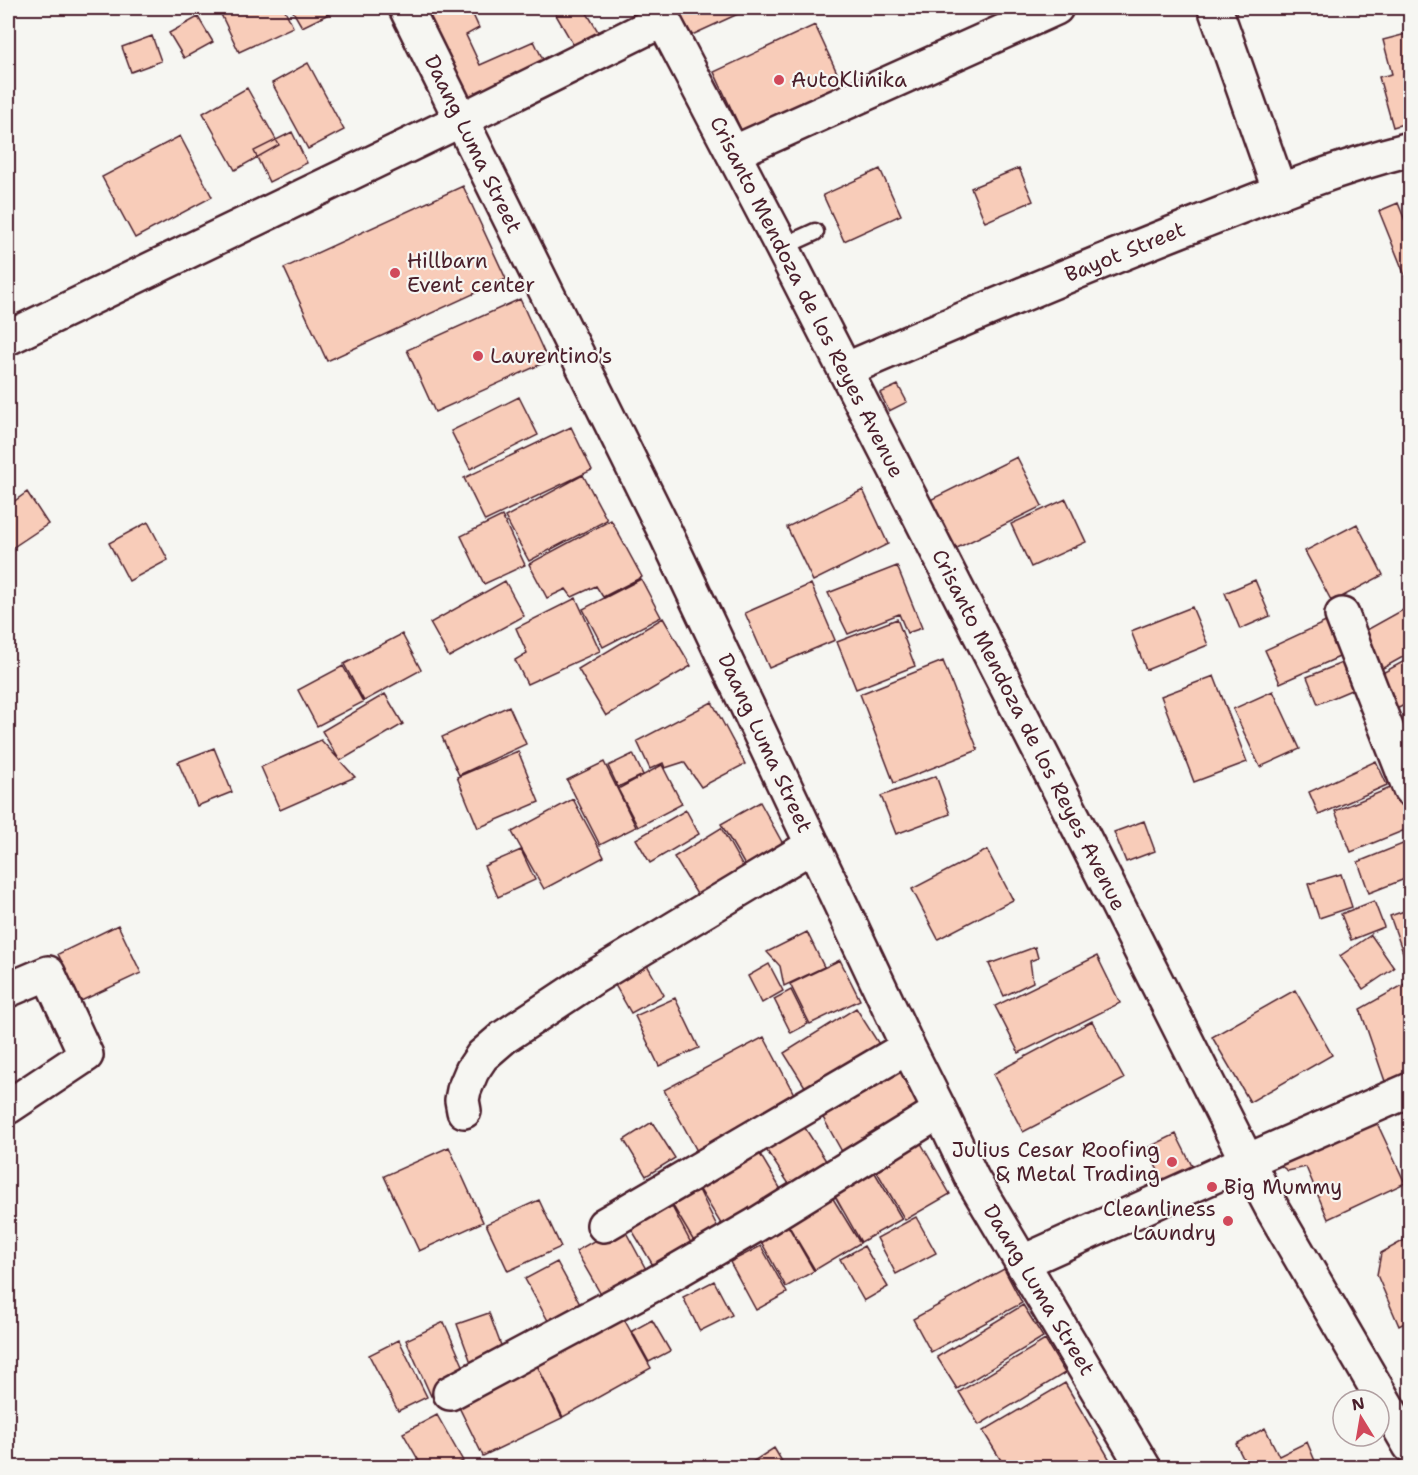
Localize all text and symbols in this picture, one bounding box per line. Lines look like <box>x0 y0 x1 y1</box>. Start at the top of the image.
street label: Daang Luma Street <box>418 50 528 238</box>
place label: AutoKlinika <box>791 66 907 94</box>
marker: AutoKlinika <box>772 73 786 87</box>
street label: Crisanto Mendoza de los Reyes Avenue <box>703 112 911 482</box>
street label: Bayot Street <box>1061 215 1189 289</box>
place label: Hillbarn Event center <box>407 247 535 299</box>
marker: Hillbarn Event center <box>388 266 402 280</box>
place label: Laurentino's <box>490 342 612 370</box>
marker: Laurentino's <box>471 349 485 363</box>
street label: Crisanto Mendoza de los Reyes Avenue <box>925 545 1133 915</box>
street label: Daang Luma Street <box>711 649 819 837</box>
place label: Julius Cesar Roofing & Metal Trading <box>951 1136 1160 1188</box>
marker: Julius Cesar Roofing & Metal Trading <box>1165 1155 1179 1169</box>
place label: Big Mummy <box>1224 1173 1342 1201</box>
marker: Big Mummy <box>1205 1180 1219 1194</box>
place label: Cleanliness Laundry <box>1103 1195 1216 1247</box>
street label: Daang Luma Street <box>977 1199 1101 1381</box>
marker: Cleanliness Laundry <box>1221 1214 1235 1228</box>
north arrow <box>1331 1388 1391 1448</box>
text: N <box>1350 1392 1366 1415</box>

